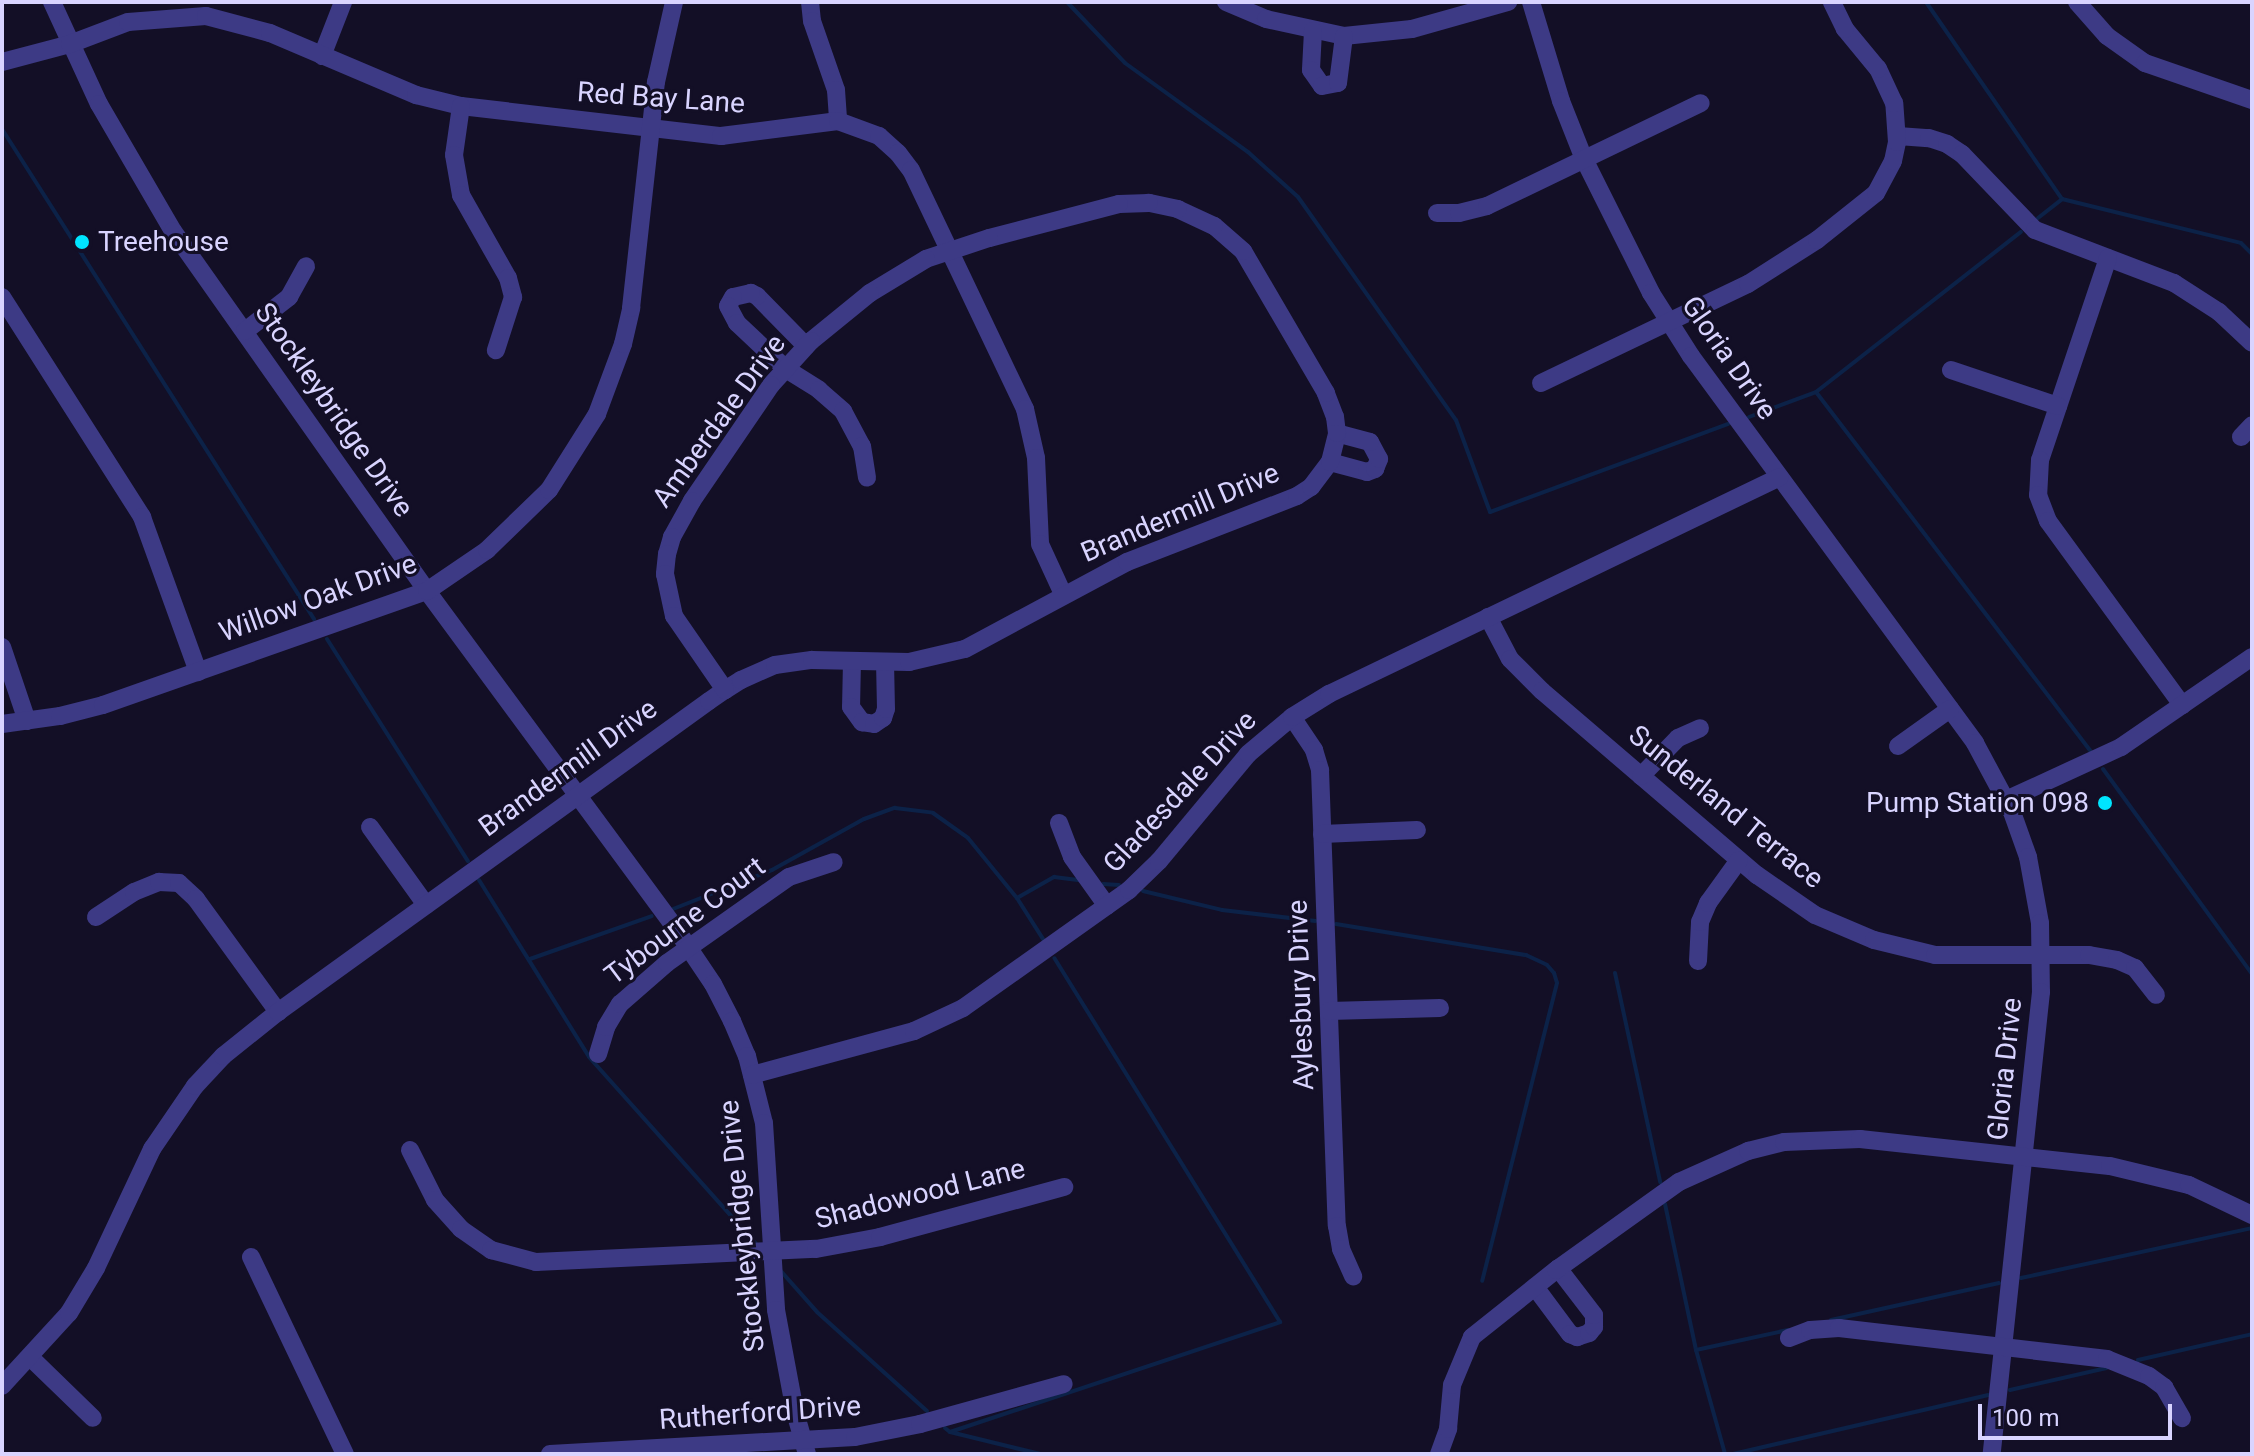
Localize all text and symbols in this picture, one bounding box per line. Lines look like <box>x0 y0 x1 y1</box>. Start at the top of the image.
street label: Red Bay Lane <box>576 75 746 121</box>
place label: Treehouse <box>98 225 229 259</box>
marker: Treehouse <box>73 233 91 251</box>
street label: Gloria Drive <box>1674 290 1784 426</box>
street label: Stockleybridge Drive <box>248 297 420 523</box>
street label: Amberdale Drive <box>645 328 793 514</box>
street label: Brandermill Drive <box>1076 456 1284 570</box>
street label: Willow Oak Drive <box>215 547 421 649</box>
street label: Brandermill Drive <box>472 692 664 844</box>
street label: Gladesdale Drive <box>1097 704 1263 880</box>
street label: Sunderland Terrace <box>1622 718 1830 896</box>
place label: Pump Station 098 <box>1866 786 2089 820</box>
marker: Pump Station 098 <box>2096 794 2114 812</box>
street label: Tybourne Court <box>598 850 772 992</box>
street label: Aylesbury Drive <box>1281 899 1321 1091</box>
street label: Gloria Drive <box>1981 996 2029 1142</box>
street label: Stockleybridge Drive <box>712 1098 772 1354</box>
street label: Shadowood Lane <box>811 1152 1029 1236</box>
scale bar <box>1982 1388 2176 1438</box>
street label: Rutherford Drive <box>658 1389 862 1437</box>
text: 100 m <box>1992 1404 2059 1432</box>

